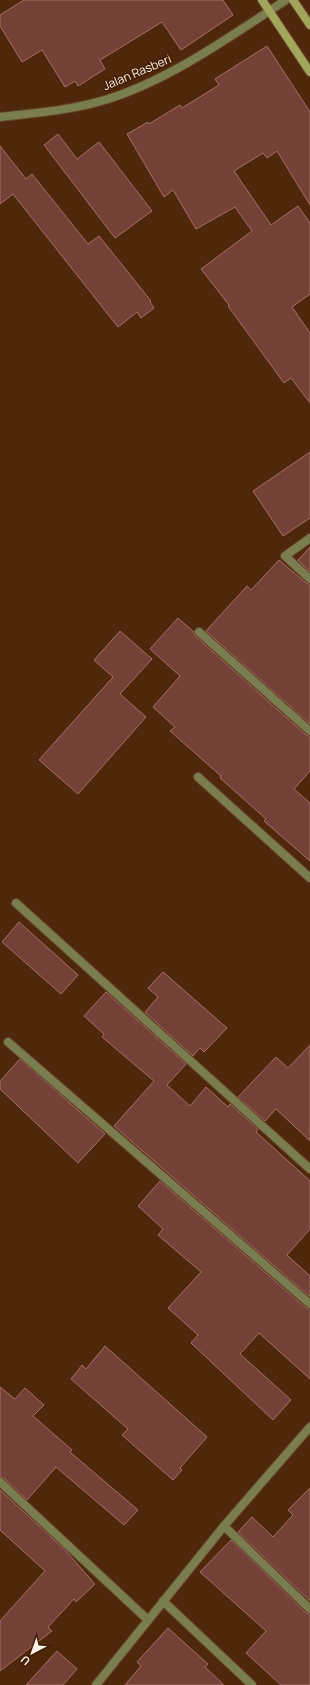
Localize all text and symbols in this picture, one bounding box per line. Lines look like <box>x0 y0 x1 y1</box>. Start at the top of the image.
street label: Jalan Rasberi <box>100 50 174 94</box>
north arrow <box>12 1633 52 1673</box>
text: U <box>17 1653 33 1669</box>

